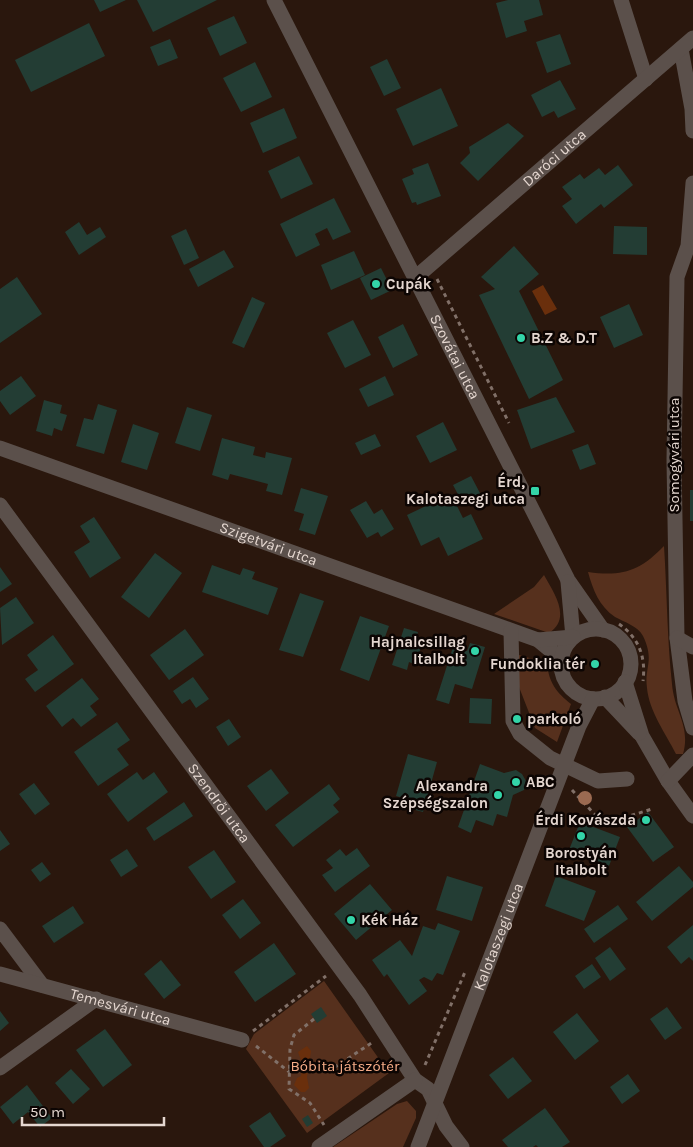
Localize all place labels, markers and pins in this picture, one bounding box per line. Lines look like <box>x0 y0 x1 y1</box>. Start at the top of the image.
place label: Cupák <box>386 275 432 293</box>
marker: Cupák <box>370 278 382 290</box>
place label: B.Z & D.T <box>531 329 597 347</box>
marker: B.Z & D.T <box>515 332 527 344</box>
place label: Érd, Kalotaszegi utca <box>406 472 525 508</box>
marker: Érd, Kalotaszegi utca <box>529 485 541 497</box>
place label: Hajnalcsillag Italbolt <box>371 633 465 668</box>
marker: Hajnalcsillag Italbolt <box>469 645 481 657</box>
place label: Fundoklia tér <box>490 655 585 673</box>
marker: Fundoklia tér <box>589 658 601 670</box>
place label: parkoló <box>527 710 581 728</box>
marker: parkoló <box>511 713 523 725</box>
place label: ABC <box>526 773 555 791</box>
marker: ABC <box>510 776 522 788</box>
place label: Alexandra Szépségszalon <box>383 777 488 812</box>
marker: Alexandra Szépségszalon <box>492 789 504 801</box>
place label: Érdi Kovászda <box>535 810 636 829</box>
marker: Érdi Kovászda <box>640 814 652 826</box>
marker: Borostyán Italbolt <box>575 830 587 842</box>
place label: Borostyán Italbolt <box>545 844 617 879</box>
place label: Kék Ház <box>361 911 418 929</box>
marker: Kék Ház <box>345 914 357 926</box>

